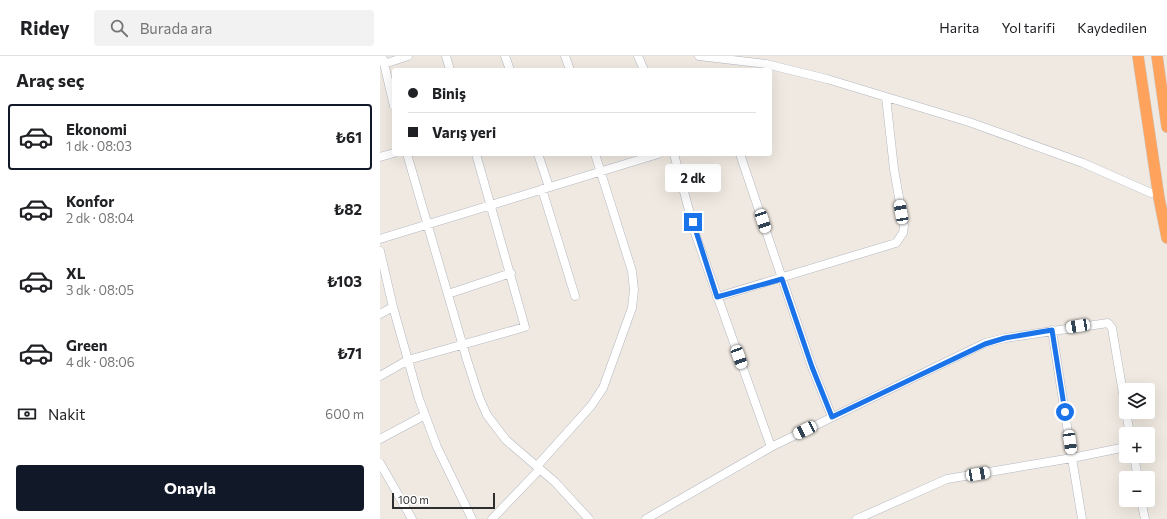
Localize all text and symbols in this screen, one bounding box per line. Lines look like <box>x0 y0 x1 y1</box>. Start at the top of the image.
search box <box>94 10 374 46</box>
text: Ridey <box>20 16 70 39</box>
icon: search <box>108 17 130 39</box>
text: Burada ara <box>140 19 212 37</box>
text: Harita <box>939 19 979 36</box>
text: Yol tarifi <box>1001 19 1055 36</box>
text: Kaydedilen <box>1077 19 1147 36</box>
text: Araç seç <box>16 69 84 91</box>
text: Biniş <box>432 84 466 102</box>
icon: car <box>18 119 54 155</box>
text: Ekonomi <box>66 120 127 138</box>
text: Varış yeri <box>432 123 496 141</box>
text: ₺61 <box>335 128 362 146</box>
text: 1 dk · 08:03 <box>66 138 132 154</box>
callout: 2 dk <box>665 164 721 192</box>
text: 2 dk <box>681 170 705 186</box>
icon: car <box>18 191 54 227</box>
text: Konfor <box>66 192 115 210</box>
car <box>893 199 909 225</box>
text: ₺82 <box>333 200 362 218</box>
car <box>754 208 772 234</box>
text: 2 dk · 08:04 <box>66 210 134 226</box>
route end <box>684 213 702 231</box>
icon: car <box>18 263 54 299</box>
text: XL <box>66 264 85 282</box>
text: ₺103 <box>327 272 362 290</box>
text: 3 dk · 08:05 <box>66 282 134 298</box>
car <box>1065 318 1091 334</box>
icon: car <box>18 335 54 371</box>
text: Green <box>66 336 107 354</box>
text: ₺71 <box>337 344 362 362</box>
car <box>729 344 749 370</box>
text: 4 dk · 08:06 <box>66 354 135 370</box>
map controls <box>1119 383 1155 507</box>
button: layers <box>1119 383 1155 419</box>
icon: cash <box>16 403 38 425</box>
route start <box>1056 403 1074 421</box>
text: Nakit <box>48 405 85 423</box>
text: 600 m <box>325 406 364 422</box>
car <box>792 419 818 441</box>
button: + <box>1119 427 1155 463</box>
car <box>1062 429 1078 455</box>
button: Onayla <box>16 465 364 511</box>
car <box>965 466 991 482</box>
button: − <box>1119 471 1155 507</box>
scale bar <box>392 491 495 510</box>
text: 100 m <box>398 493 429 506</box>

